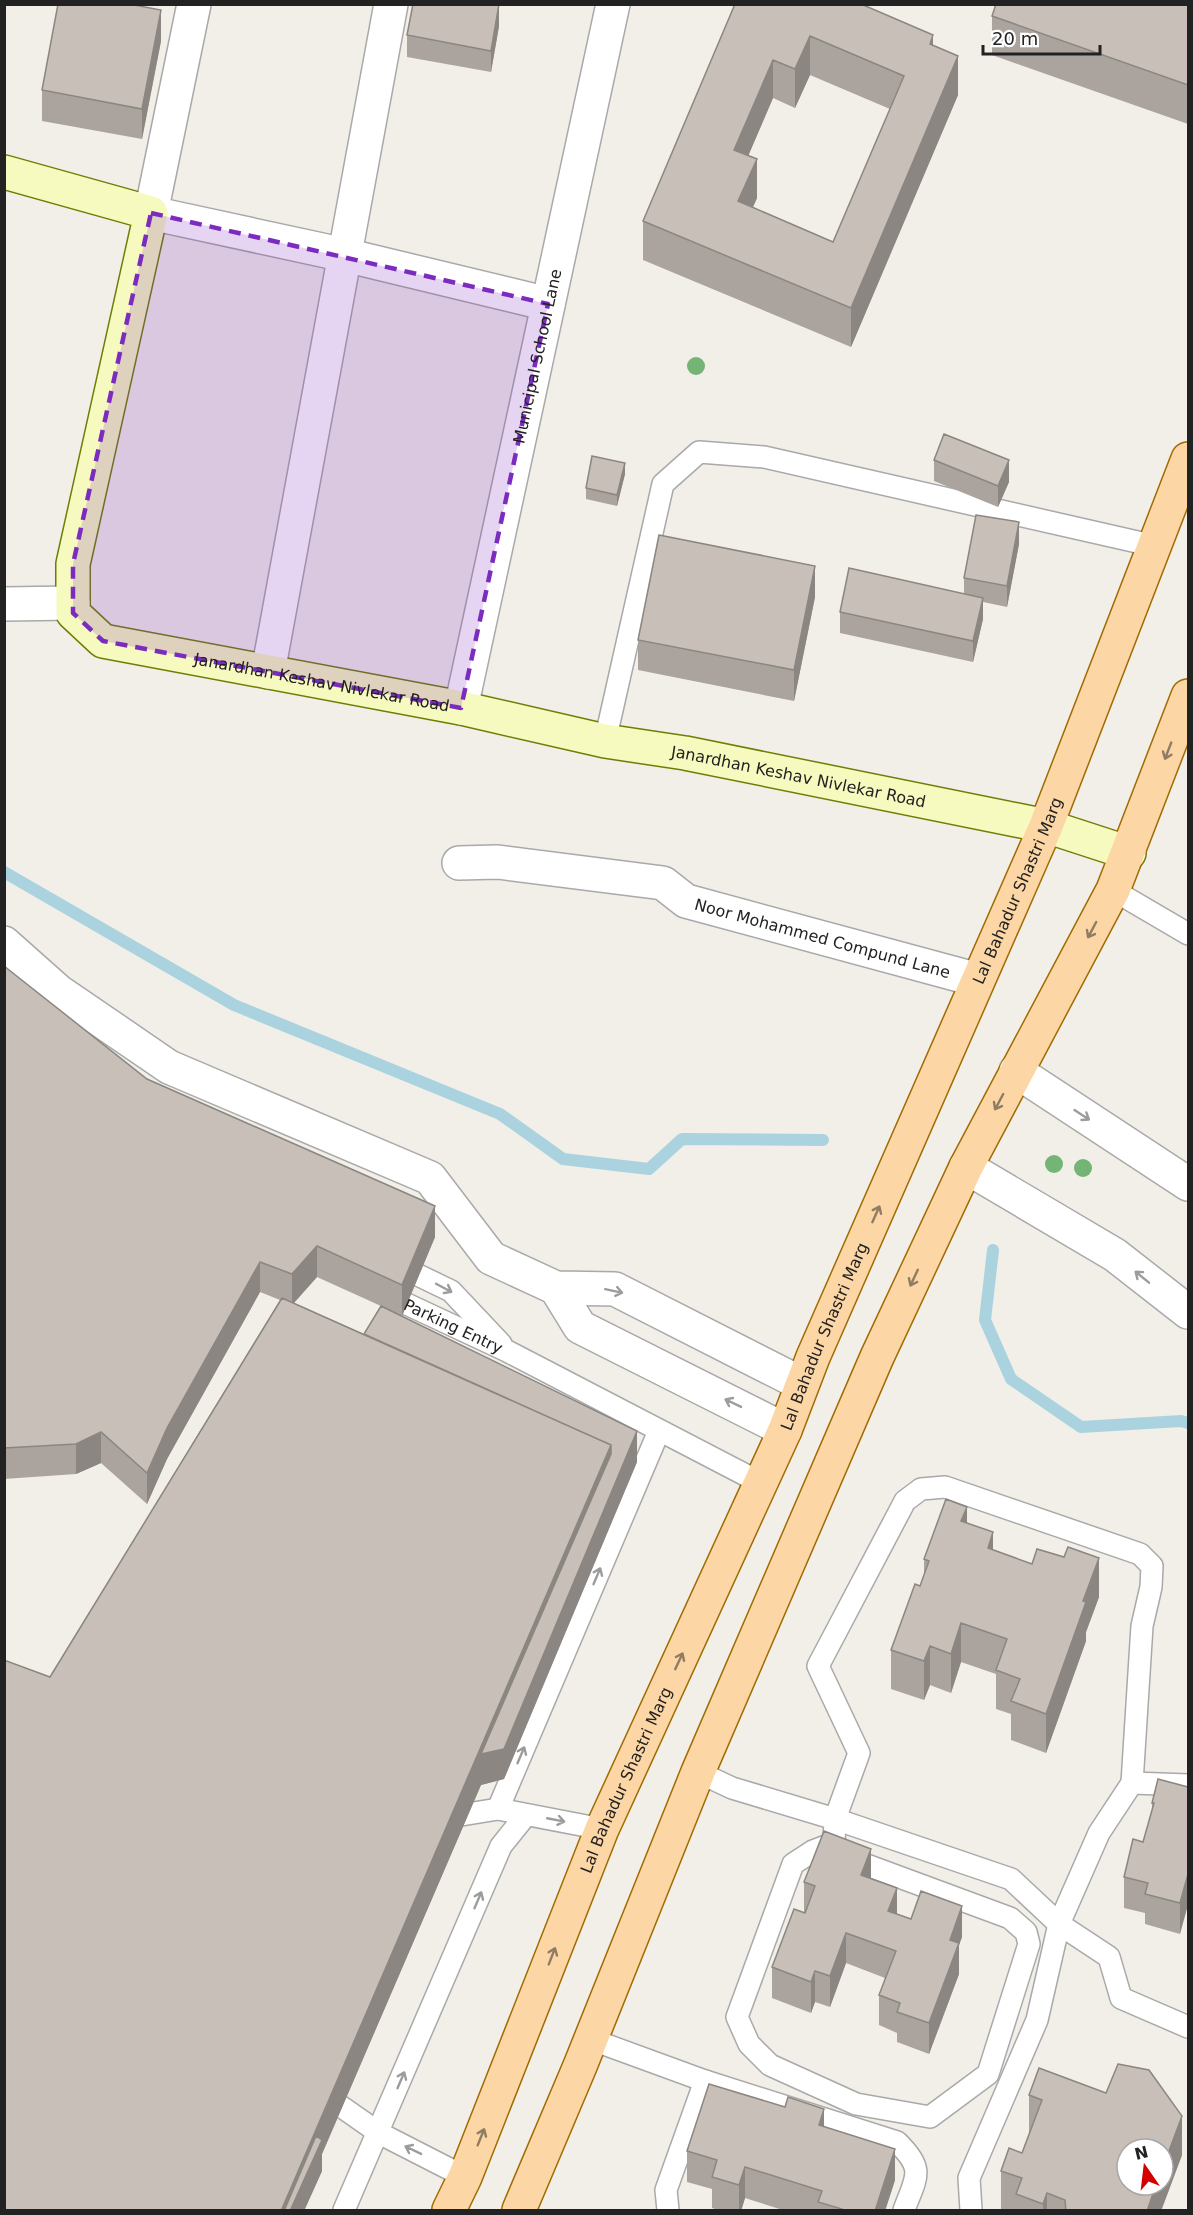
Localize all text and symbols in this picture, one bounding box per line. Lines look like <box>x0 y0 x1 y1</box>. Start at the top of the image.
scale bar <box>983 18 1100 56</box>
text: 20 m <box>992 28 1038 49</box>
street label: Municipal School Lane <box>509 267 566 445</box>
street label: Janardhan Keshav Nivlekar Road <box>192 649 451 716</box>
one-way arrow <box>1162 741 1173 760</box>
street label: Janardhan Keshav Nivlekar Road <box>669 742 928 811</box>
street label: Lal Bahadur Shastri Marg <box>969 795 1066 987</box>
street label: Noor Mohammed Compund Lane <box>692 895 952 982</box>
one-way arrow <box>1086 921 1097 939</box>
one-way arrow <box>993 1093 1005 1111</box>
one-way arrow <box>1073 1109 1090 1121</box>
one-way arrow <box>870 1205 882 1223</box>
street label: Lal Bahadur Shastri Marg <box>777 1240 872 1433</box>
one-way arrow <box>908 1268 920 1286</box>
one-way arrow <box>1135 1270 1150 1284</box>
one-way arrow <box>434 1283 452 1294</box>
one-way arrow <box>604 1286 623 1297</box>
street label: Parking Entry <box>401 1295 506 1358</box>
one-way arrow <box>724 1397 742 1409</box>
one-way arrow <box>592 1567 603 1585</box>
one-way arrow <box>674 1653 686 1671</box>
street label: Lal Bahadur Shastri Marg <box>577 1684 676 1876</box>
one-way arrow <box>516 1746 527 1765</box>
one-way arrow <box>546 1815 565 1826</box>
one-way arrow <box>473 1892 484 1910</box>
one-way arrow <box>547 1947 558 1966</box>
one-way arrow <box>396 2071 408 2089</box>
one-way arrow <box>476 2129 487 2147</box>
north arrow <box>1115 2137 1175 2197</box>
text: N <box>1133 2142 1150 2164</box>
one-way arrow <box>404 2144 422 2156</box>

